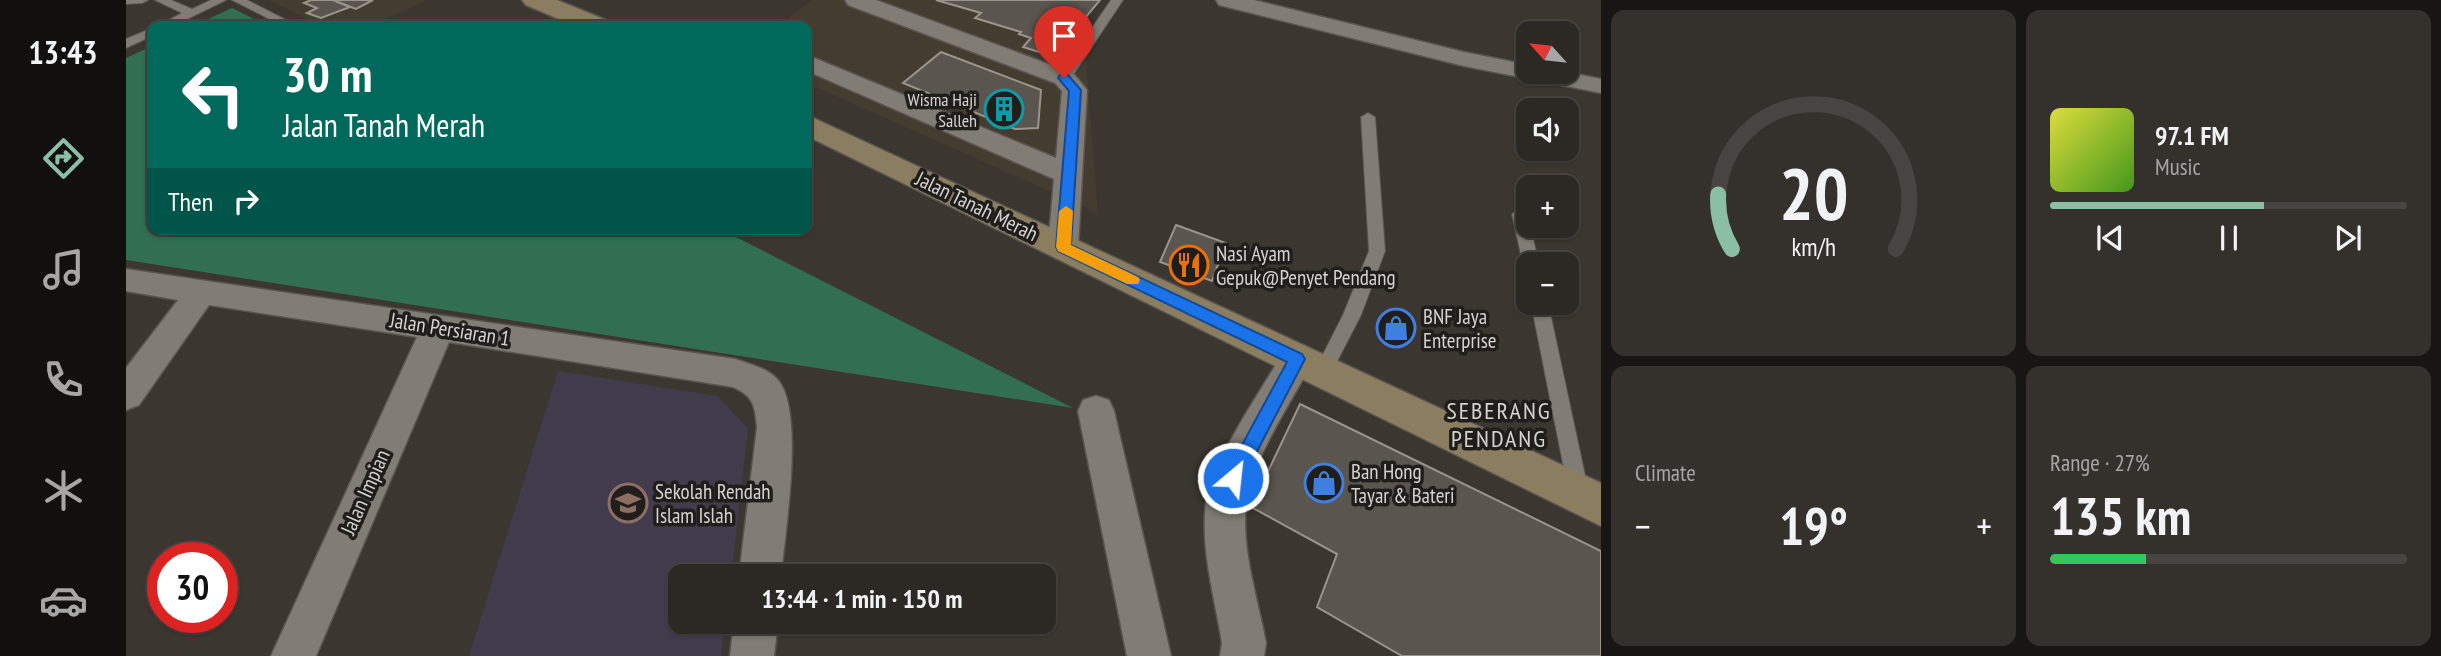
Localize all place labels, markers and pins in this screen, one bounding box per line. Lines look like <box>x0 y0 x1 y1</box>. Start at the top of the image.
pin <box>1034 6 1094 78</box>
place label: Wisma Haji Salleh <box>908 88 977 132</box>
building icon: Wisma Haji Salleh <box>983 88 1025 130</box>
place label: Nasi Ayam Gepuk@Penyet Pendang <box>1216 240 1396 291</box>
restaurant icon: Nasi Ayam Gepuk@Penyet Pendang <box>1168 244 1210 286</box>
place label: BNF Jaya Enterprise <box>1423 303 1496 354</box>
shop icon: BNF Jaya Enterprise <box>1375 307 1417 349</box>
place label: Ban Hong Tayar & Bateri <box>1351 458 1455 509</box>
shop icon: Ban Hong Tayar & Bateri <box>1303 462 1345 504</box>
place label: Sekolah Rendah Islam Islah <box>655 478 771 529</box>
school or university icon: Sekolah Rendah Islam Islah <box>607 482 649 524</box>

